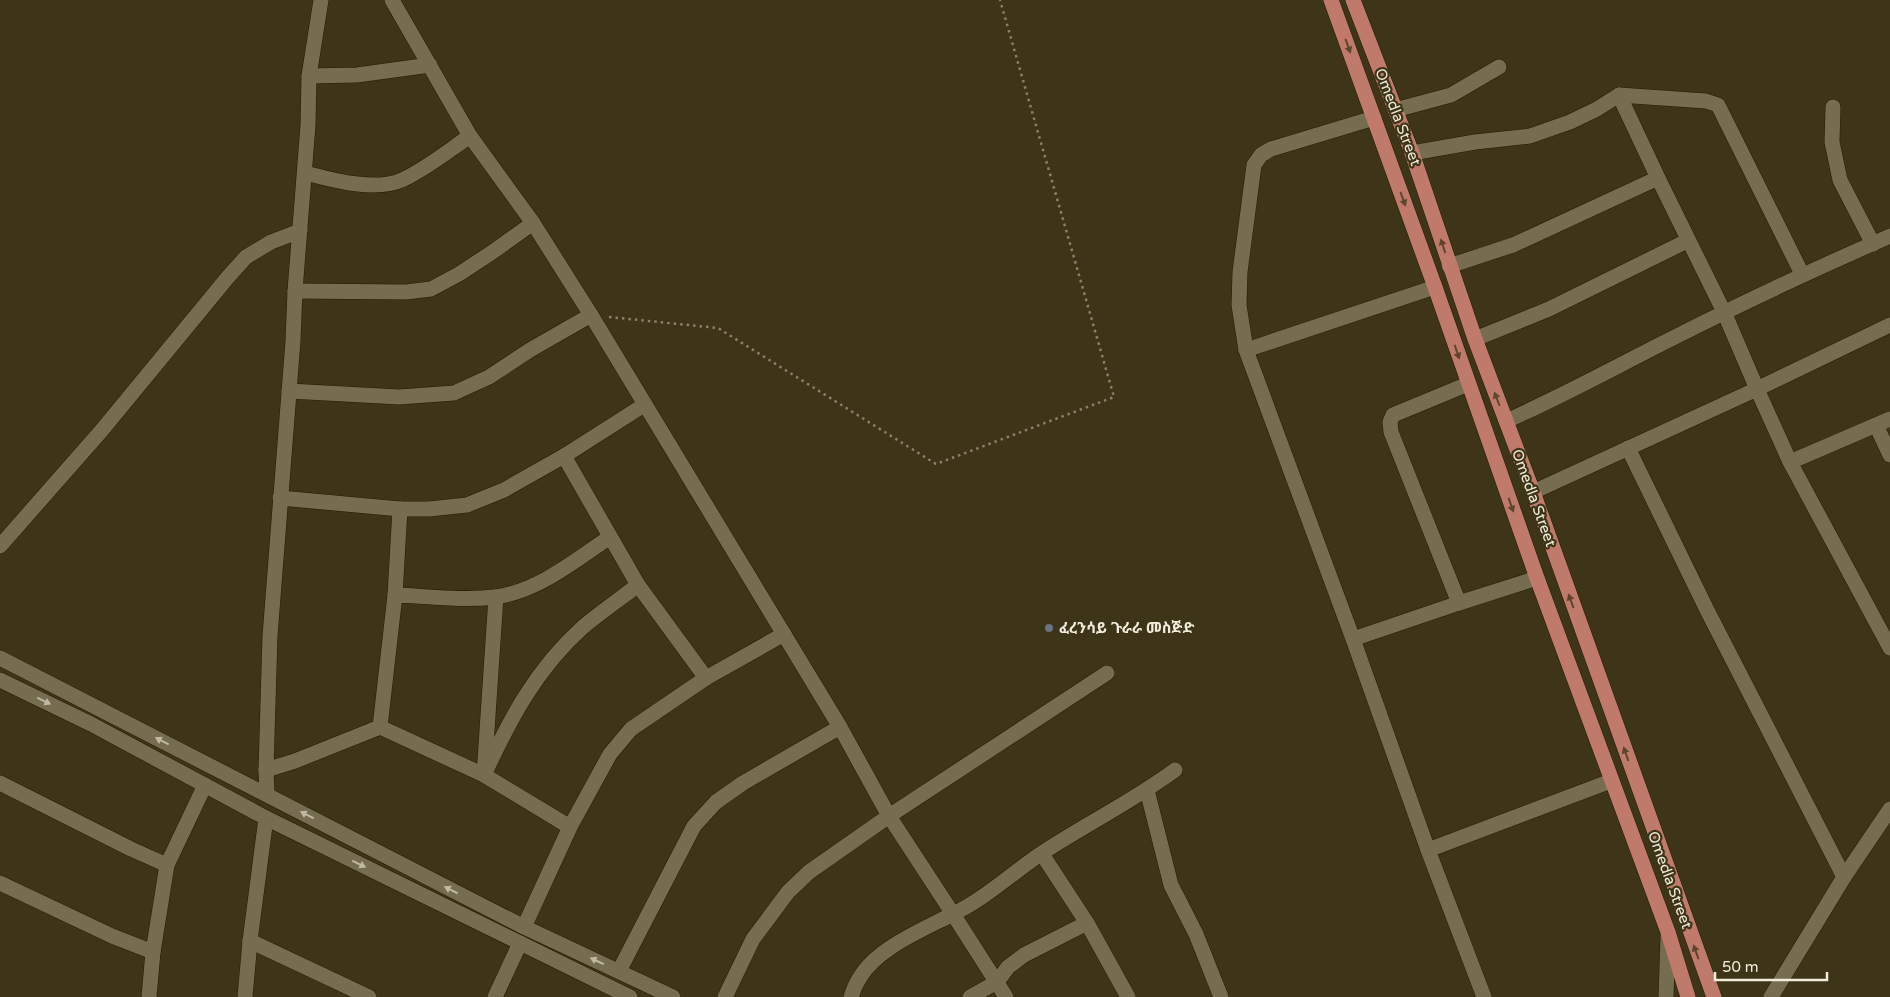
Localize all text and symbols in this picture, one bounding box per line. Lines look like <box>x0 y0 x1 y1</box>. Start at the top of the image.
one-way arrow <box>1344 39 1352 54</box>
street label: Omedla Street <box>1371 66 1425 168</box>
one-way arrow <box>1400 191 1407 206</box>
one-way arrow <box>1439 238 1446 253</box>
one-way arrow <box>1454 345 1462 360</box>
one-way arrow <box>1493 391 1501 406</box>
street label: Omedla Street <box>1508 447 1560 550</box>
one-way arrow <box>1507 498 1515 513</box>
one-way arrow <box>1567 593 1574 608</box>
place label: ፈረንሳይ ጉራራ መስጅድ <box>1059 619 1195 637</box>
marker: ፈረንሳይ ጉራራ መስጅድ <box>1043 622 1055 634</box>
one-way arrow <box>37 697 51 705</box>
one-way arrow <box>155 737 170 745</box>
one-way arrow <box>1622 746 1629 761</box>
one-way arrow <box>300 811 314 819</box>
street label: Omedla Street <box>1644 829 1696 932</box>
one-way arrow <box>352 860 366 868</box>
one-way arrow <box>444 886 459 894</box>
one-way arrow <box>1692 944 1699 959</box>
scale bar <box>1715 950 1828 982</box>
one-way arrow <box>590 957 604 965</box>
text: 50 m <box>1722 958 1759 976</box>

